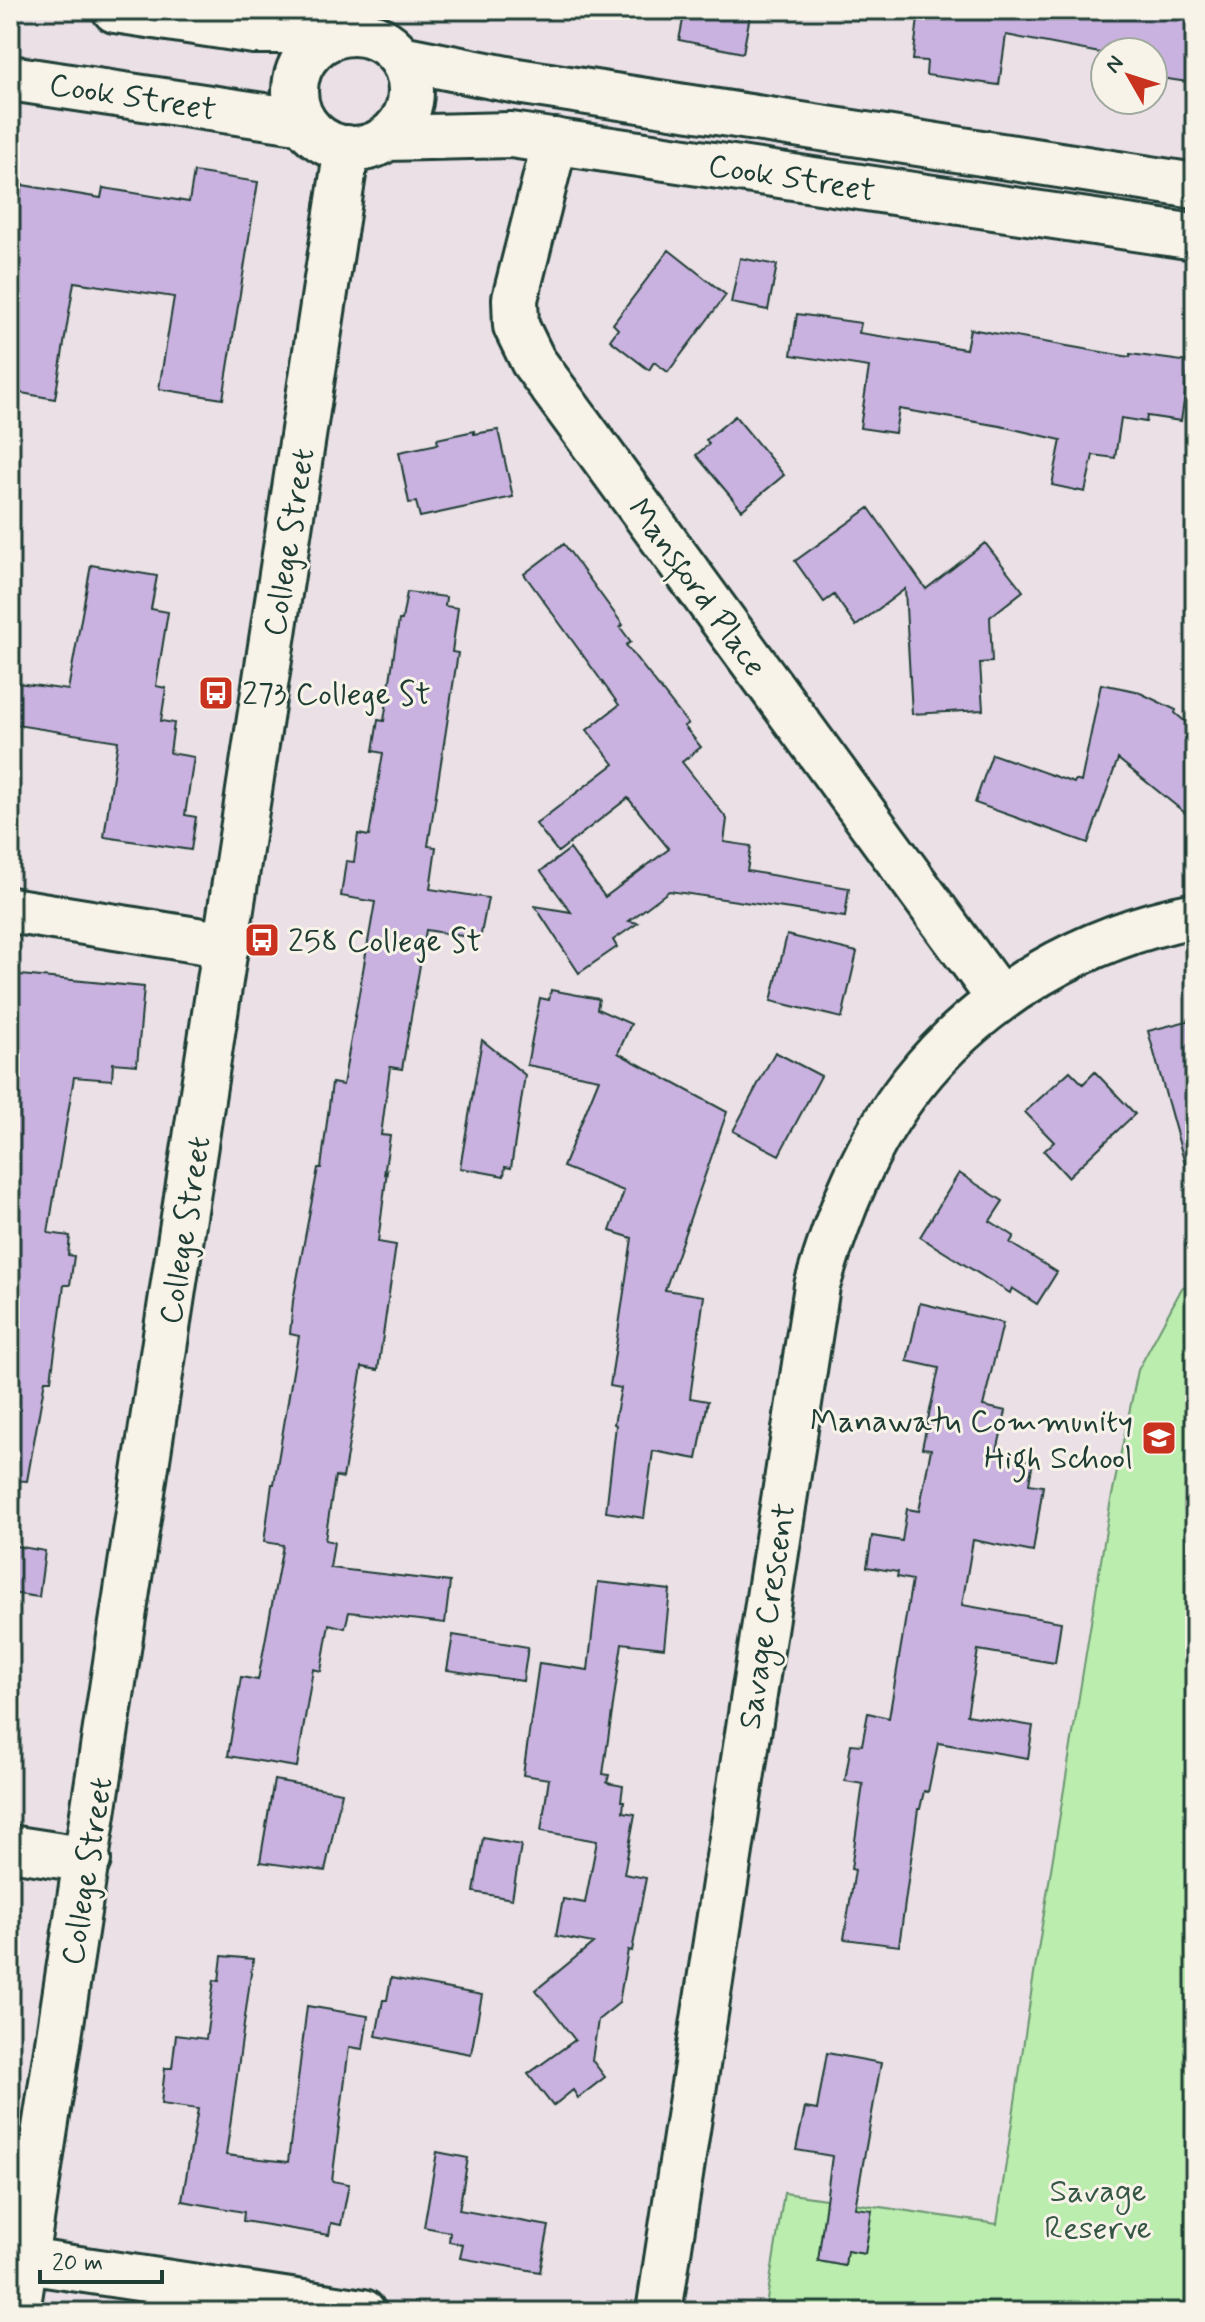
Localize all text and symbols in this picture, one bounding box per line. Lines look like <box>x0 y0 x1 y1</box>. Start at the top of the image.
north arrow <box>1089 36 1169 116</box>
text: N <box>1100 50 1131 79</box>
street label: Cook Street <box>46 64 219 132</box>
street label: Cook Street <box>705 145 878 213</box>
street label: College Street <box>254 445 326 639</box>
street label: Mansford Place <box>616 491 775 687</box>
bus stop icon: 273 College St <box>197 674 235 712</box>
place label: 273 College St <box>242 674 431 716</box>
bus stop icon: 258 College St <box>243 921 281 959</box>
place label: 258 College St <box>288 921 482 963</box>
street label: College Street <box>150 1133 222 1327</box>
place label: Manawatu Community High School <box>810 1401 1133 1483</box>
school or university icon: Manawatu Community High School <box>1140 1419 1178 1457</box>
street label: Savage Crescent <box>729 1500 809 1733</box>
street label: College Street <box>52 1774 124 1968</box>
park label: Savage Reserve <box>1044 2171 1152 2250</box>
scale bar <box>40 2234 162 2284</box>
text: 20 m <box>52 2248 103 2279</box>

